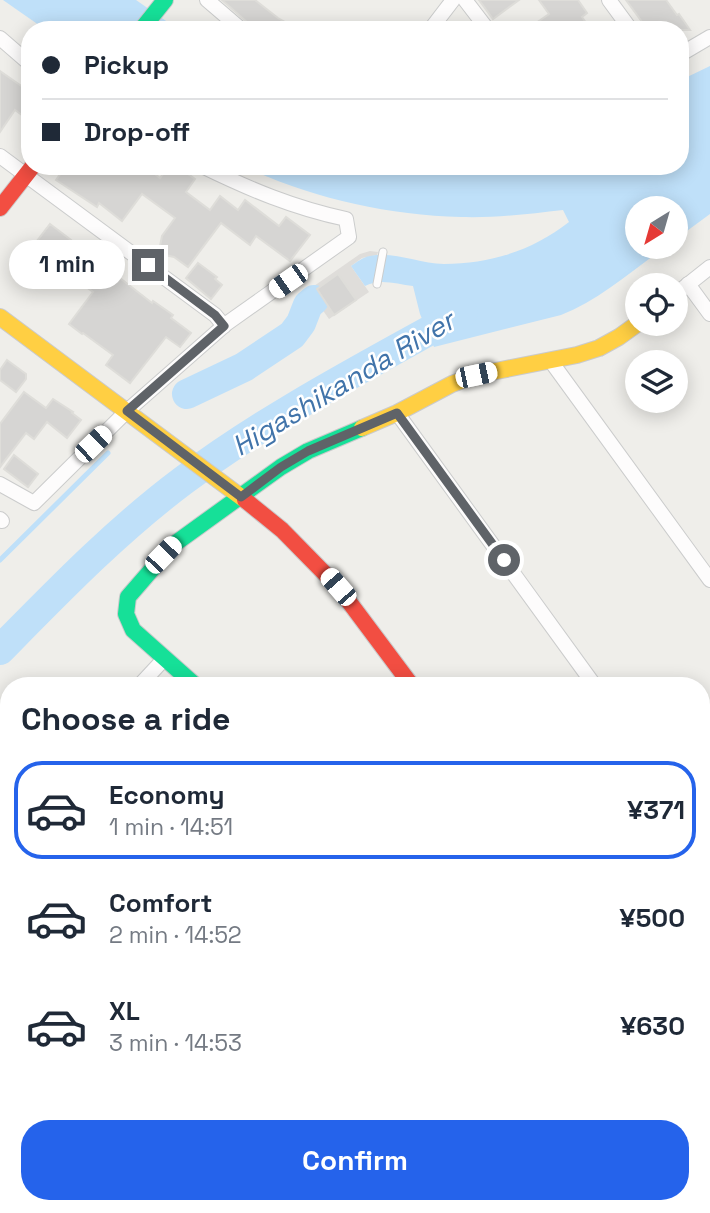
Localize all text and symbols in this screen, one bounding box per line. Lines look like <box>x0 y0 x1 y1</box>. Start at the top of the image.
text: Pickup <box>84 48 169 82</box>
text: Drop-off <box>84 115 190 149</box>
north arrow <box>625 196 688 259</box>
map controls <box>625 196 688 413</box>
callout: 1 min <box>8 240 124 290</box>
text: 1 min <box>39 249 95 279</box>
route end <box>132 249 164 281</box>
car <box>265 260 312 302</box>
button: locate <box>625 273 688 336</box>
water label: Higashikanda River <box>225 301 464 464</box>
button: layers <box>625 350 688 413</box>
car <box>454 360 499 390</box>
car <box>71 422 116 466</box>
car <box>141 533 186 577</box>
route start <box>488 544 520 576</box>
car <box>317 564 360 610</box>
text: Choose a ride <box>21 699 231 739</box>
text: Economy <box>109 778 225 812</box>
icon: car <box>25 779 88 842</box>
text: ¥371 <box>627 793 685 827</box>
text: 1 min · 14:51 <box>109 812 233 842</box>
text: Comfort <box>109 886 212 920</box>
icon: car <box>25 887 88 950</box>
text: ¥500 <box>620 901 685 935</box>
text: 2 min · 14:52 <box>109 920 242 950</box>
text: XL <box>109 994 140 1028</box>
icon: car <box>25 995 88 1058</box>
text: ¥630 <box>620 1009 685 1043</box>
text: 3 min · 14:53 <box>109 1028 242 1058</box>
button: Confirm <box>21 1120 689 1200</box>

